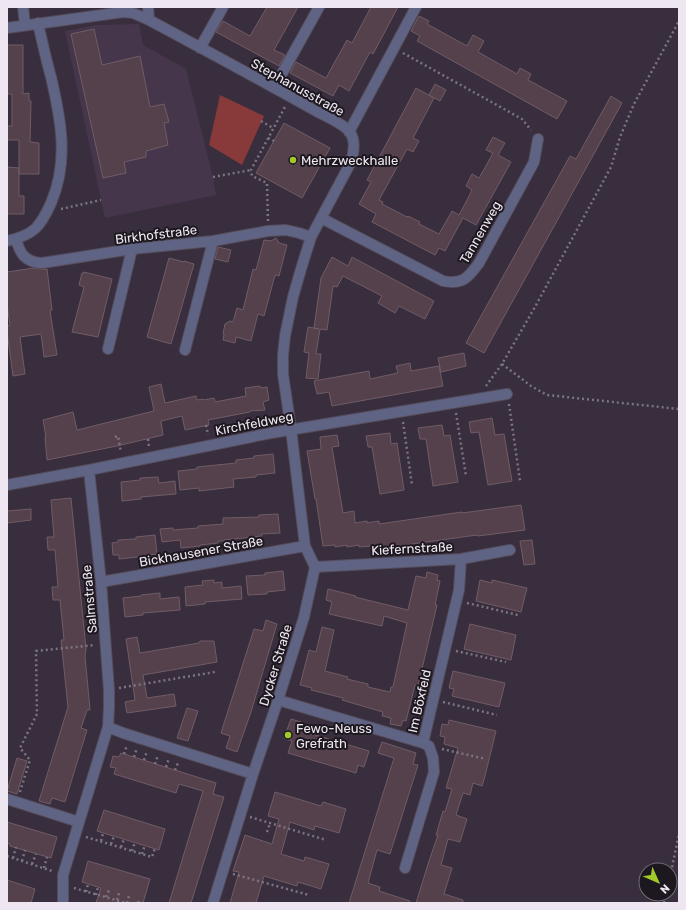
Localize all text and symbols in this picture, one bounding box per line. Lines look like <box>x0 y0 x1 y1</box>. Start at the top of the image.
street label: Stephanusstraße <box>249 56 347 119</box>
place label: Mehrzweckhalle <box>301 153 398 168</box>
marker: Mehrzweckhalle <box>288 155 298 165</box>
street label: Tannenweg <box>457 198 505 267</box>
street label: Birkhofstraße <box>114 222 198 247</box>
street label: Kirchfeldweg <box>214 409 295 439</box>
street label: Bickhausener Straße <box>138 533 264 570</box>
street label: Kiefernstraße <box>371 539 453 558</box>
street label: Salmstraße <box>79 564 100 634</box>
street label: Dycker Straße <box>256 622 295 708</box>
street label: Im Böxfeld <box>405 668 434 734</box>
place label: Fewo-Neuss Grefrath <box>296 721 372 751</box>
marker: Fewo-Neuss Grefrath <box>283 730 293 740</box>
north arrow <box>638 862 678 902</box>
text: N <box>657 881 672 896</box>

